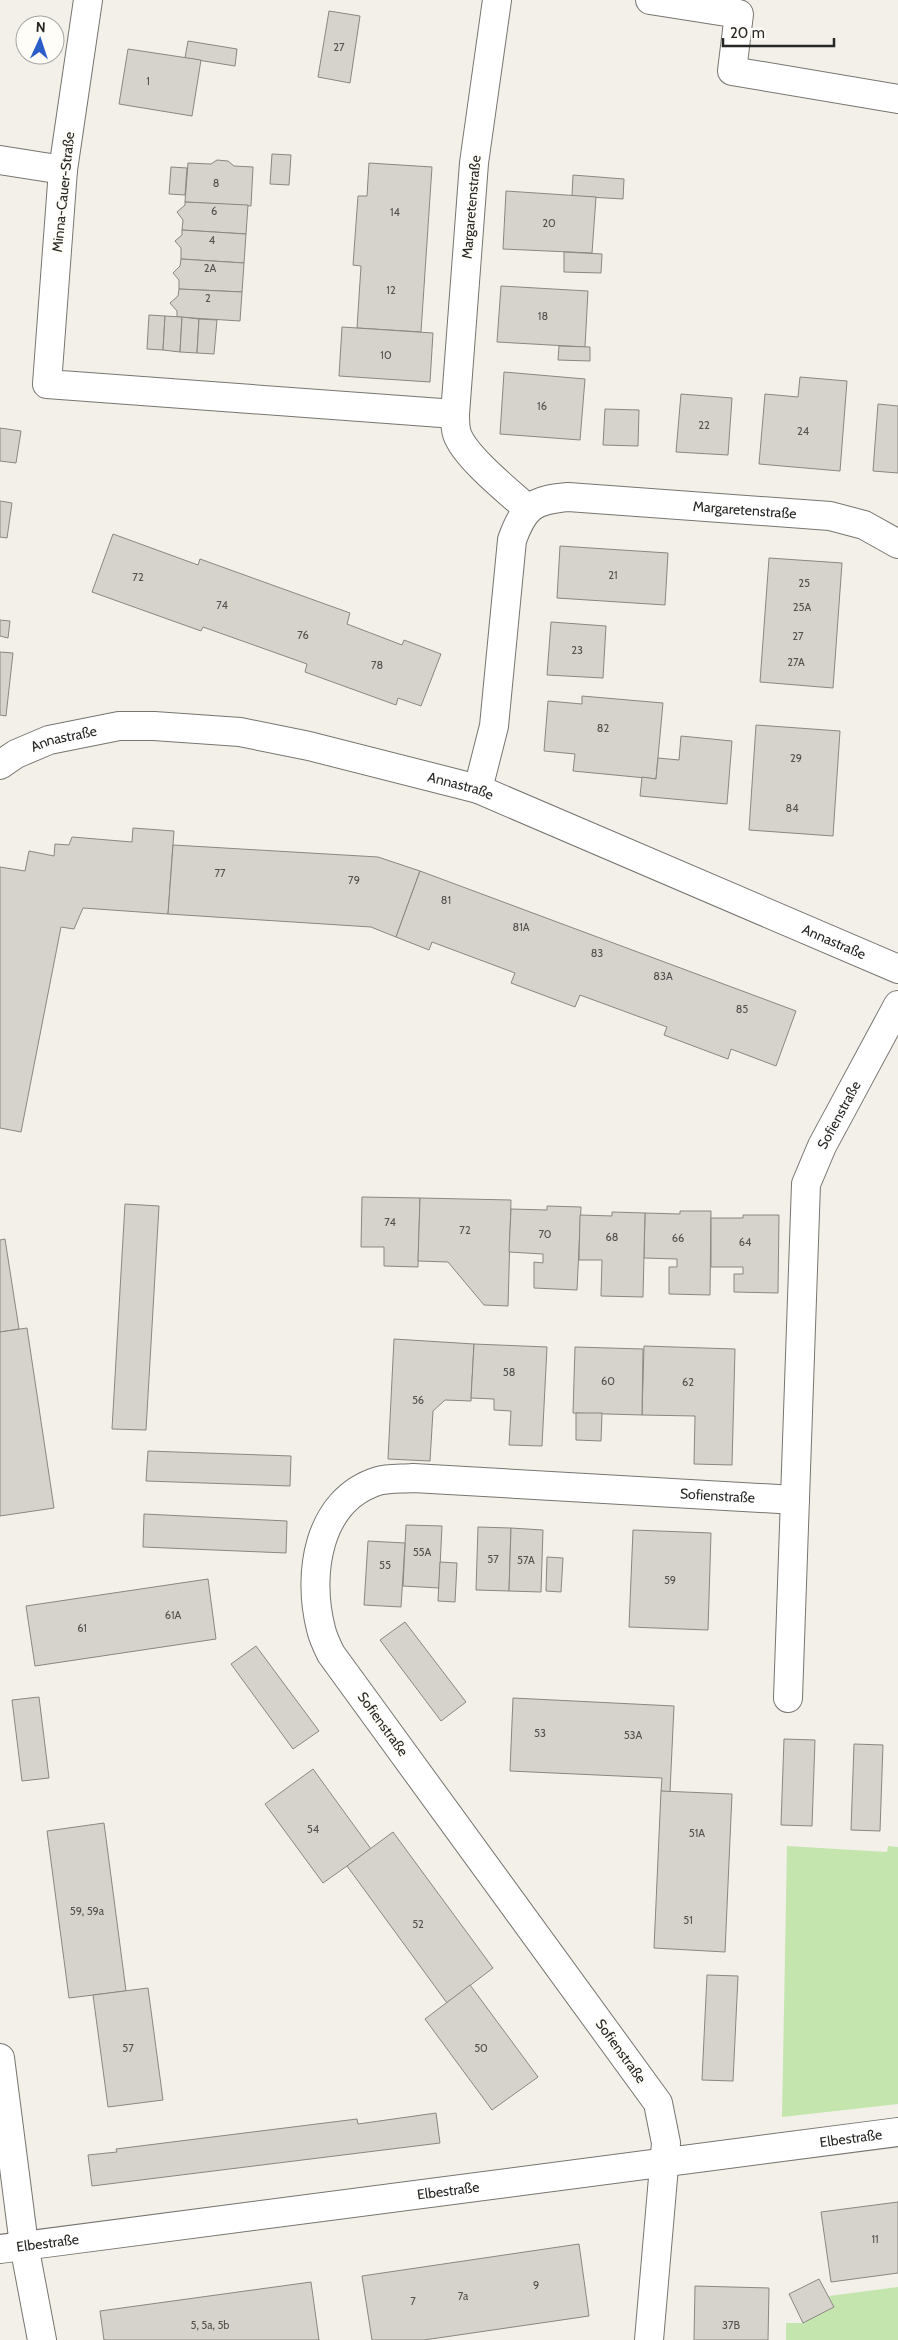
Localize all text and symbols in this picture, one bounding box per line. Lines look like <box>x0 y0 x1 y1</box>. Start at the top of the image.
north arrow <box>15 15 65 65</box>
scale bar <box>723 15 834 47</box>
text: N <box>35 18 46 36</box>
text: 20 m <box>730 24 765 42</box>
house number: 27 <box>333 40 345 54</box>
house number: 1 <box>146 74 150 88</box>
street label: Minna-Cauer-Straße <box>48 131 78 253</box>
street label: Margaretenstraße <box>458 154 484 260</box>
house number: 8 <box>213 176 219 190</box>
house number: 6 <box>211 204 217 218</box>
house number: 14 <box>390 205 401 219</box>
house number: 20 <box>542 216 556 230</box>
house number: 4 <box>209 233 216 247</box>
house number: 2A <box>204 261 216 275</box>
house number: 12 <box>386 283 396 297</box>
house number: 2 <box>205 291 211 305</box>
house number: 18 <box>538 309 548 323</box>
house number: 10 <box>380 348 392 362</box>
house number: 16 <box>537 399 547 413</box>
house number: 22 <box>698 418 710 432</box>
house number: 24 <box>797 424 810 438</box>
street label: Margaretenstraße <box>692 497 797 523</box>
house number: 21 <box>608 568 618 582</box>
house number: 72 <box>132 570 144 584</box>
house number: 25 <box>798 576 810 590</box>
house number: 74 <box>216 598 228 612</box>
house number: 25A <box>793 600 811 614</box>
house number: 76 <box>297 628 309 642</box>
house number: 27 <box>792 629 804 643</box>
house number: 23 <box>571 643 583 657</box>
house number: 27A <box>787 655 805 669</box>
house number: 78 <box>371 658 383 672</box>
house number: 82 <box>597 721 609 735</box>
street label: Annastraße <box>28 722 98 756</box>
house number: 29 <box>790 751 802 765</box>
street label: Annastraße <box>426 768 496 804</box>
house number: 84 <box>785 801 799 815</box>
house number: 77 <box>214 866 226 880</box>
house number: 79 <box>348 873 360 887</box>
house number: 81 <box>441 893 451 907</box>
house number: 81A <box>512 920 530 934</box>
street label: Annastraße <box>799 920 869 963</box>
house number: 83 <box>591 946 603 960</box>
house number: 83A <box>653 969 673 983</box>
house number: 85 <box>736 1002 748 1016</box>
street label: Sofienstraße <box>813 1077 865 1152</box>
house number: 74 <box>384 1215 396 1229</box>
house number: 72 <box>459 1223 471 1237</box>
house number: 70 <box>538 1227 552 1241</box>
house number: 68 <box>606 1230 618 1244</box>
house number: 66 <box>672 1231 684 1245</box>
house number: 64 <box>739 1235 752 1249</box>
house number: 58 <box>503 1365 515 1379</box>
house number: 60 <box>601 1374 615 1388</box>
house number: 62 <box>682 1375 694 1389</box>
house number: 56 <box>412 1393 424 1407</box>
street label: Sofienstraße <box>679 1484 756 1507</box>
house number: 55A <box>413 1545 432 1559</box>
house number: 57 <box>487 1552 499 1566</box>
house number: 57A <box>517 1553 535 1567</box>
house number: 55 <box>379 1558 391 1572</box>
house number: 59 <box>664 1573 676 1587</box>
house number: 61A <box>165 1608 181 1622</box>
house number: 61 <box>77 1621 87 1635</box>
street label: Sofienstraße <box>354 1688 412 1760</box>
house number: 53 <box>534 1726 546 1740</box>
house number: 53A <box>624 1728 643 1742</box>
house number: 54 <box>307 1822 320 1836</box>
house number: 51A <box>689 1826 705 1840</box>
house number: 59, 59a <box>70 1904 105 1918</box>
house number: 51 <box>683 1913 693 1927</box>
house number: 52 <box>412 1917 424 1931</box>
street label: Sofienstraße <box>592 2015 650 2087</box>
house number: 57 <box>122 2041 134 2055</box>
house number: 50 <box>474 2041 488 2055</box>
street label: Elbestraße <box>819 2125 883 2151</box>
street label: Elbestraße <box>416 2178 481 2204</box>
street label: Elbestraße <box>15 2230 80 2256</box>
house number: 11 <box>871 2232 879 2246</box>
house number: 9 <box>533 2278 539 2292</box>
house number: 7a <box>458 2289 469 2303</box>
house number: 7 <box>410 2294 416 2308</box>
house number: 5, 5a, 5b <box>191 2318 229 2332</box>
house number: 37B <box>722 2318 740 2332</box>

